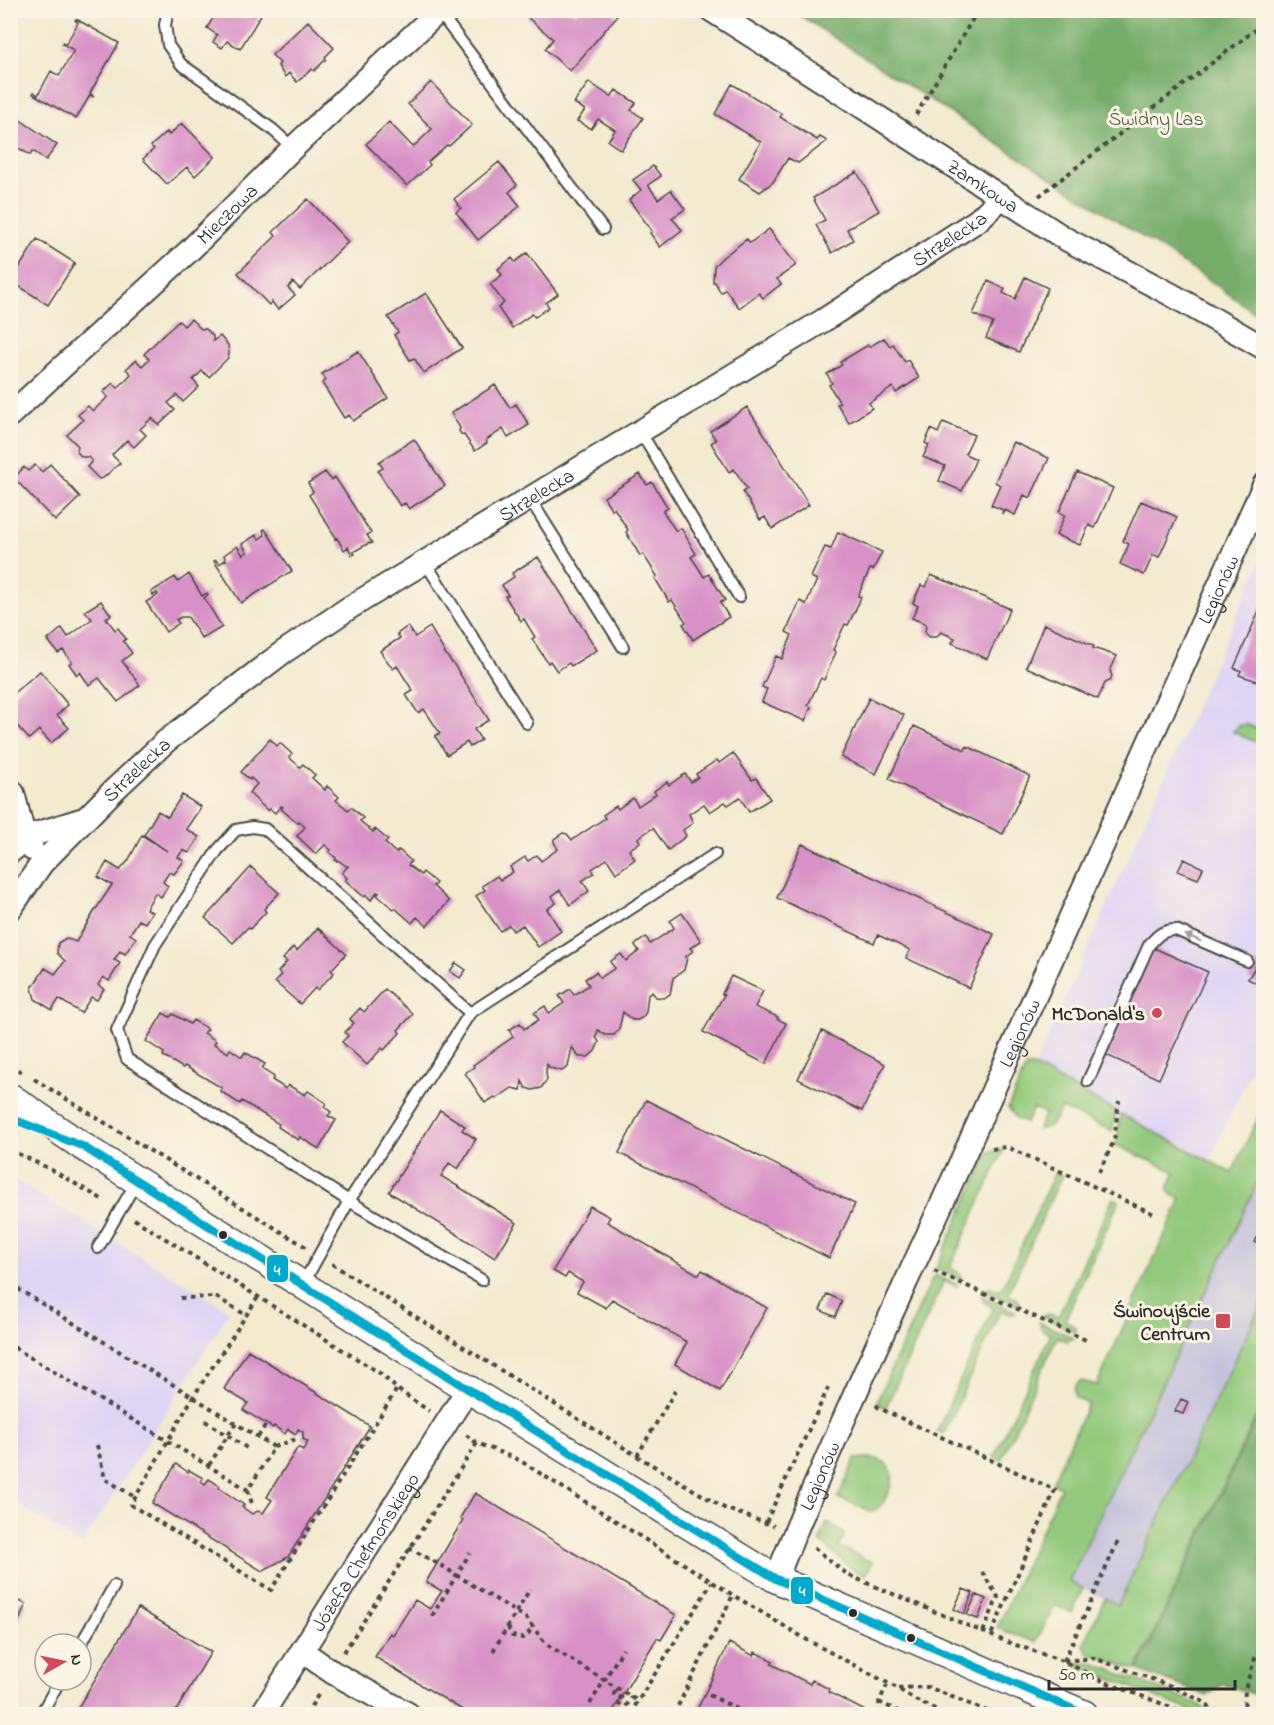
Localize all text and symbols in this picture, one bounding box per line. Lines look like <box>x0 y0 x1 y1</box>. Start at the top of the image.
park label: Świdny Las <box>1108 106 1204 135</box>
street label: Zamkowa <box>940 153 1024 222</box>
street label: Mieczowa <box>191 178 266 252</box>
street label: Strzelecka <box>907 206 995 276</box>
street label: Strzelecka <box>494 463 581 531</box>
street label: Legionów <box>1192 551 1248 629</box>
street label: Strzelecka <box>97 732 178 810</box>
one-way arrow <box>1184 932 1202 942</box>
street label: Legionów <box>993 995 1050 1073</box>
place label: McDonald's <box>1051 1001 1145 1030</box>
marker: McDonald's <box>1150 1006 1164 1020</box>
unlabelled marker <box>217 1229 229 1241</box>
line badge: 4 <box>266 1254 289 1283</box>
text: 4 <box>273 1259 281 1283</box>
place label: Świnoujście Centrum <box>1113 1298 1211 1350</box>
marker: Świnoujście Centrum <box>1214 1312 1232 1330</box>
street label: Legionów <box>794 1437 849 1516</box>
street label: Józefa Chełmońskiego <box>306 1468 428 1638</box>
line badge: 4 <box>790 1576 814 1605</box>
text: 4 <box>798 1580 806 1604</box>
unlabelled marker <box>847 1607 859 1619</box>
north arrow <box>33 1632 93 1692</box>
unlabelled marker <box>905 1632 917 1644</box>
text: N <box>63 1653 89 1667</box>
scale bar <box>1049 1653 1235 1691</box>
text: 50 m <box>1058 1663 1095 1689</box>

